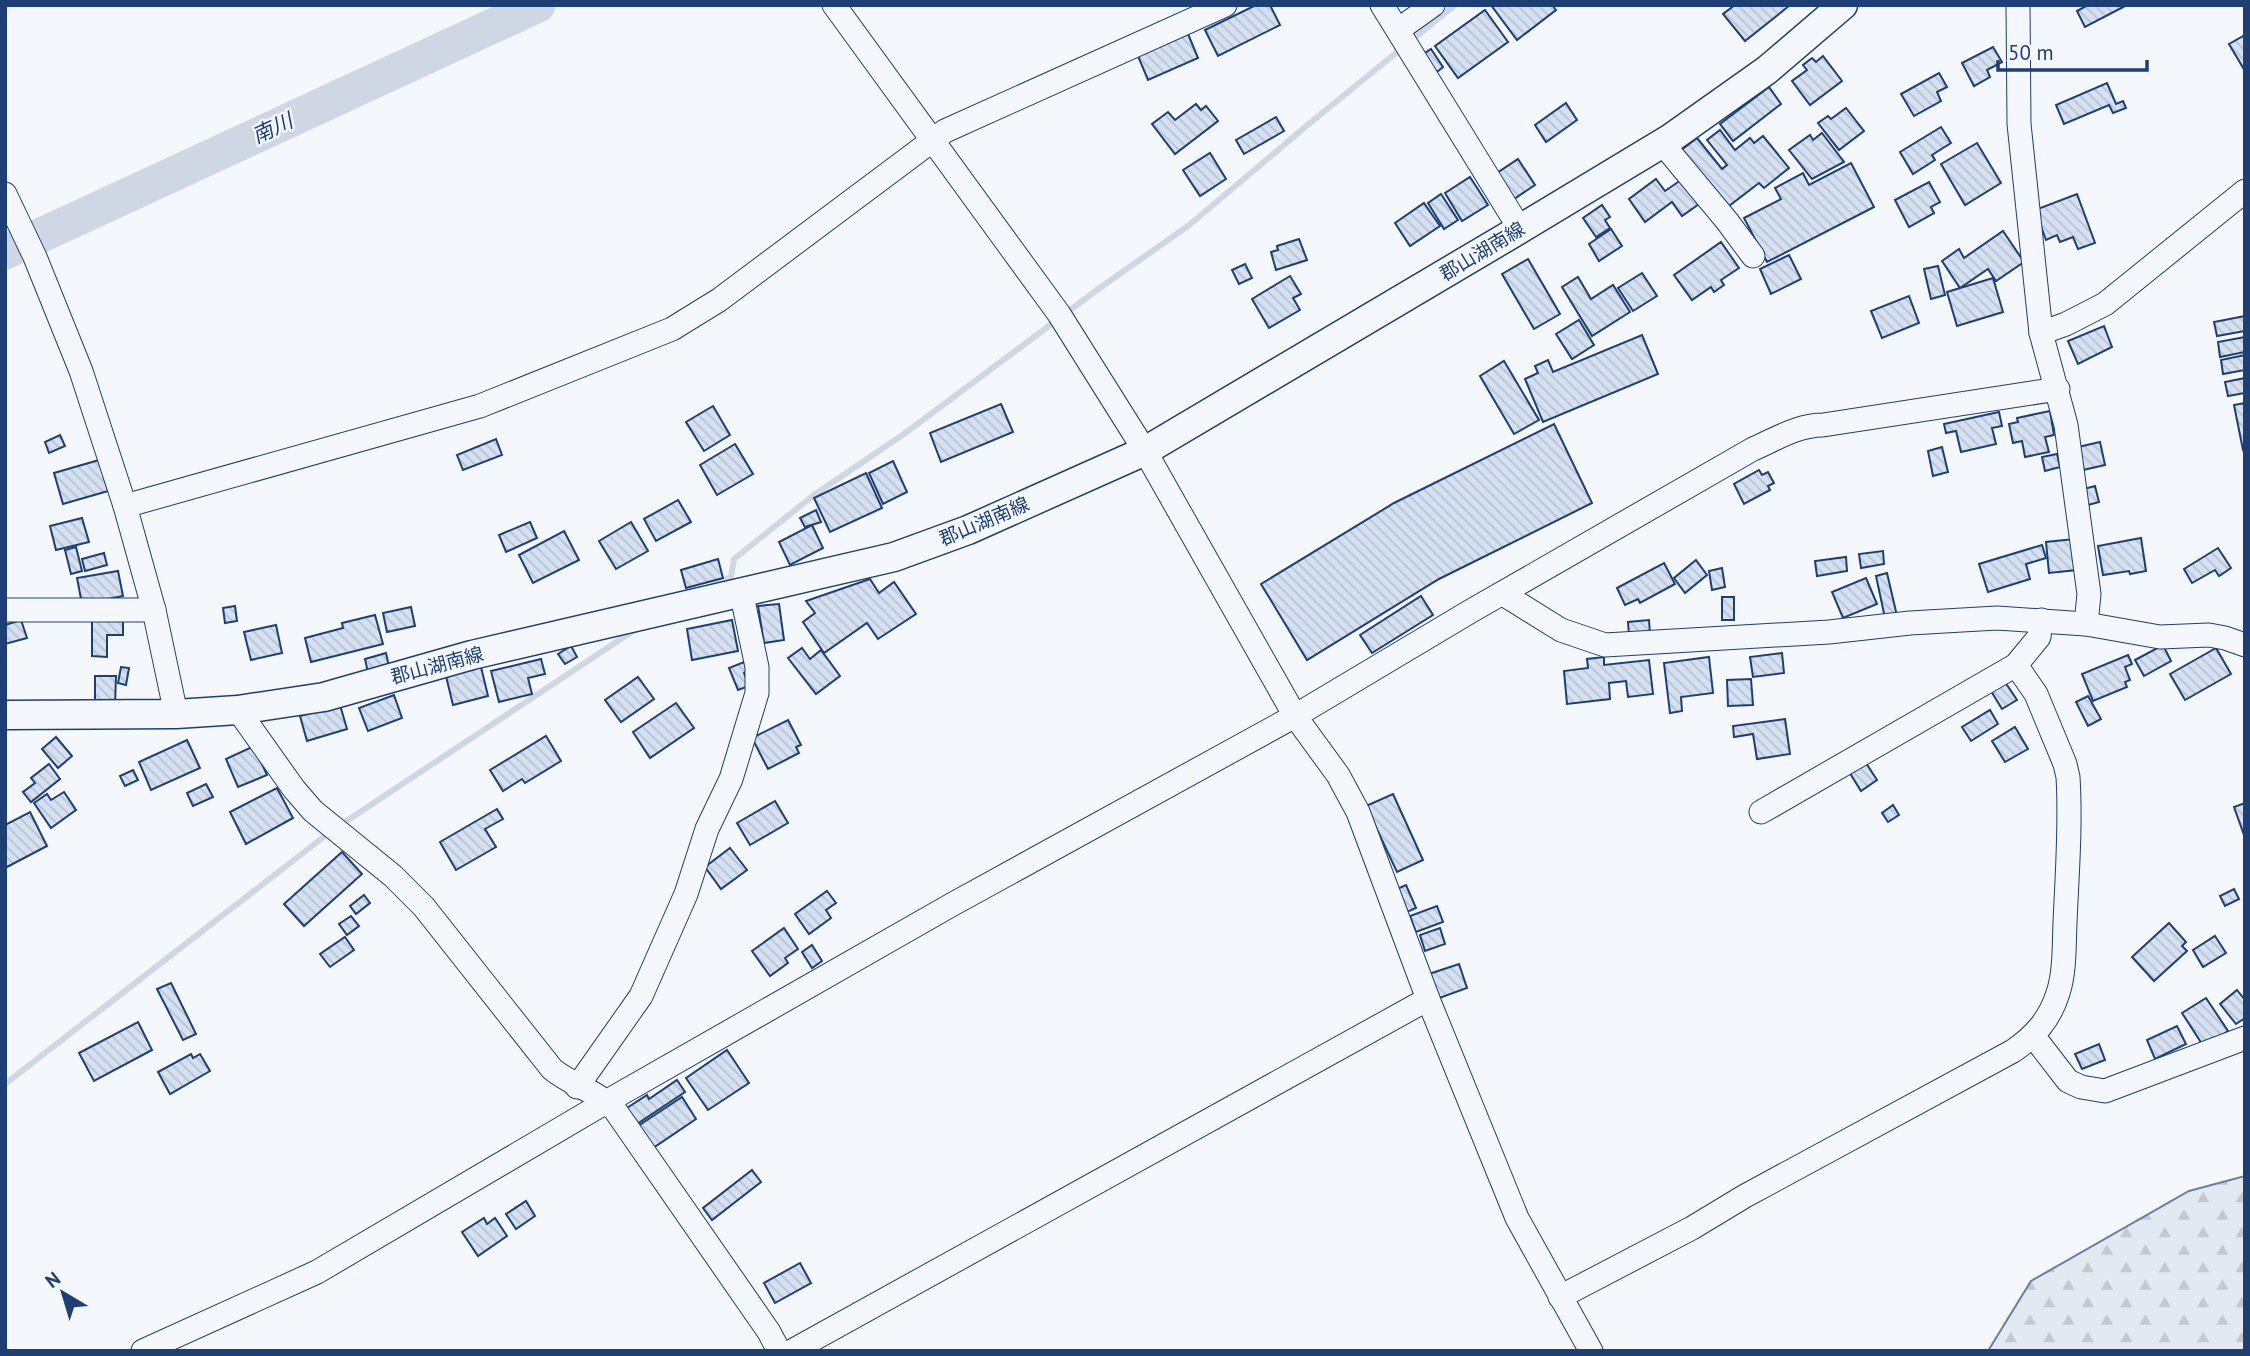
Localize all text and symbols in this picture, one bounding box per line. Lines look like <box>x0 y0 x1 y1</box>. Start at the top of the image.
scale bar <box>1998 28 2147 72</box>
text: 50 m <box>2008 39 2054 66</box>
water label: 南川 <box>247 106 299 149</box>
street label: 郡山湖南線 <box>1435 216 1529 286</box>
street label: 郡山湖南線 <box>936 491 1032 551</box>
street label: 郡山湖南線 <box>388 641 486 689</box>
north arrow <box>28 1258 98 1328</box>
text: N <box>40 1266 65 1293</box>

